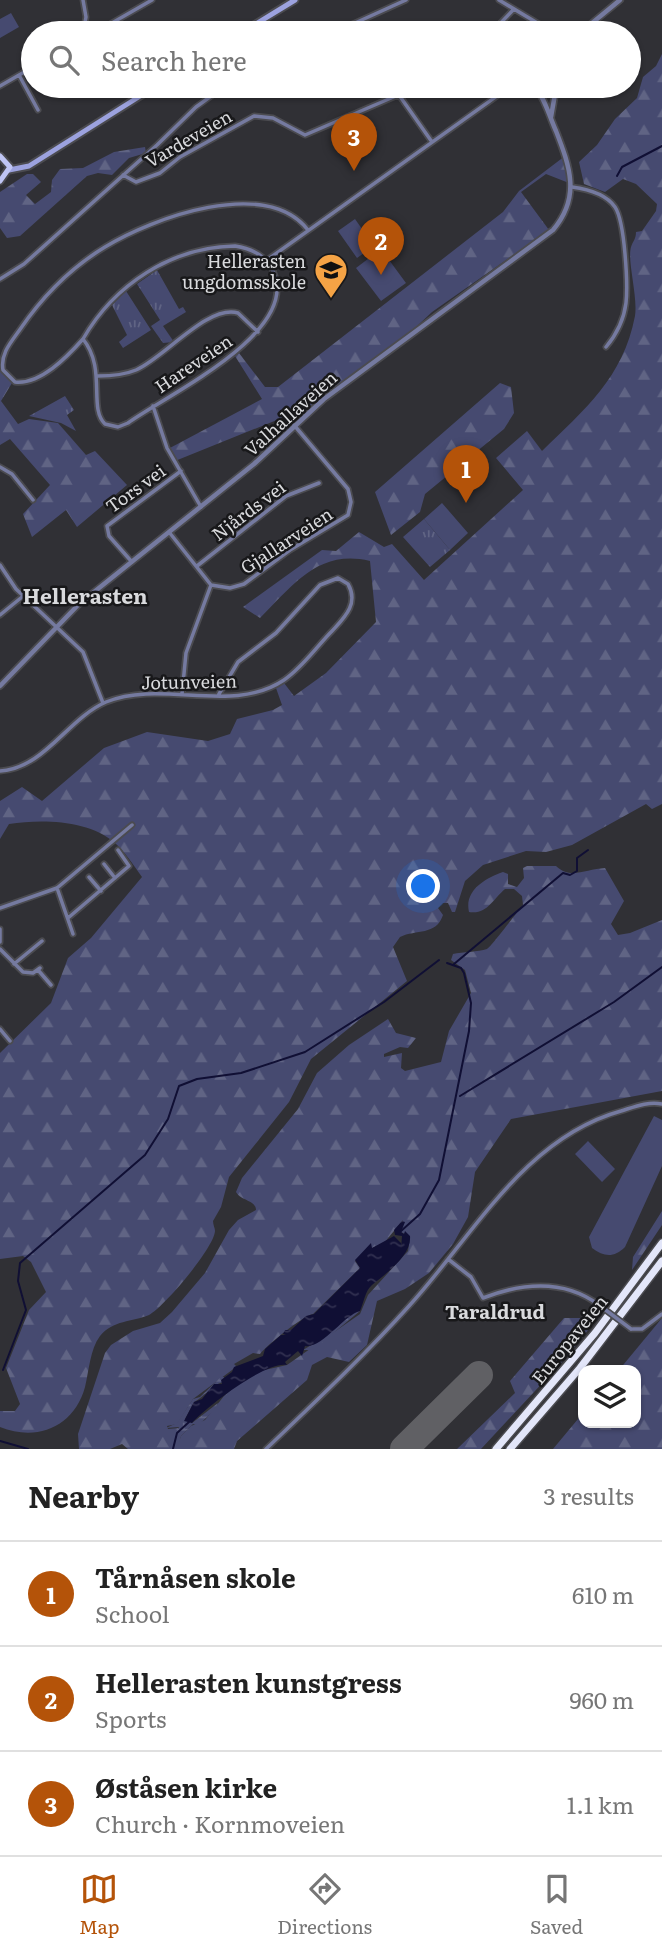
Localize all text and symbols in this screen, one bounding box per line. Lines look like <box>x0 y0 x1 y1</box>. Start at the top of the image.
search box <box>21 21 641 98</box>
text: Search here <box>101 40 247 79</box>
icon: search <box>45 41 83 79</box>
street label: Vardeveien <box>139 102 237 174</box>
pin: 3 <box>331 113 377 171</box>
pin: 2 <box>358 217 404 275</box>
place label: Hellerasten ungdomsskole <box>182 247 306 295</box>
school or university icon: Hellerasten ungdomsskole <box>312 251 350 300</box>
street label: Hareveien <box>149 327 237 399</box>
street label: Valhallaveien <box>237 364 343 462</box>
pin: 1 <box>443 445 489 503</box>
street label: Tors vei <box>99 457 171 519</box>
street label: Njårds vei <box>205 473 291 547</box>
street label: Gjallarveien <box>235 500 338 580</box>
district label: Hellerasten <box>23 579 148 610</box>
street label: Jotunveien <box>141 667 237 695</box>
your location <box>406 869 440 903</box>
street label: Europaveien <box>524 1288 614 1390</box>
district label: Taraldrud <box>445 1297 545 1325</box>
map controls <box>578 1365 641 1428</box>
button: layers <box>578 1365 641 1428</box>
text: Nearby <box>28 1473 139 1517</box>
text: 3 results <box>543 1478 634 1512</box>
text: Tårnåsen skole <box>95 1557 296 1596</box>
text: 1 <box>46 1577 56 1611</box>
text: 610 m <box>572 1577 634 1611</box>
text: School <box>95 1596 169 1630</box>
text: Hellerasten kunstgress <box>95 1662 402 1701</box>
text: 2 <box>45 1682 57 1716</box>
text: 960 m <box>569 1682 634 1716</box>
text: Sports <box>95 1701 166 1735</box>
text: Øståsen kirke <box>95 1767 277 1806</box>
text: 3 <box>45 1787 57 1821</box>
text: 1.1 km <box>567 1787 634 1821</box>
text: Church · Kornmoveien <box>95 1806 345 1840</box>
tab: Map <box>79 1870 119 1940</box>
tab: Directions <box>277 1870 372 1940</box>
tab: Saved <box>530 1870 583 1940</box>

